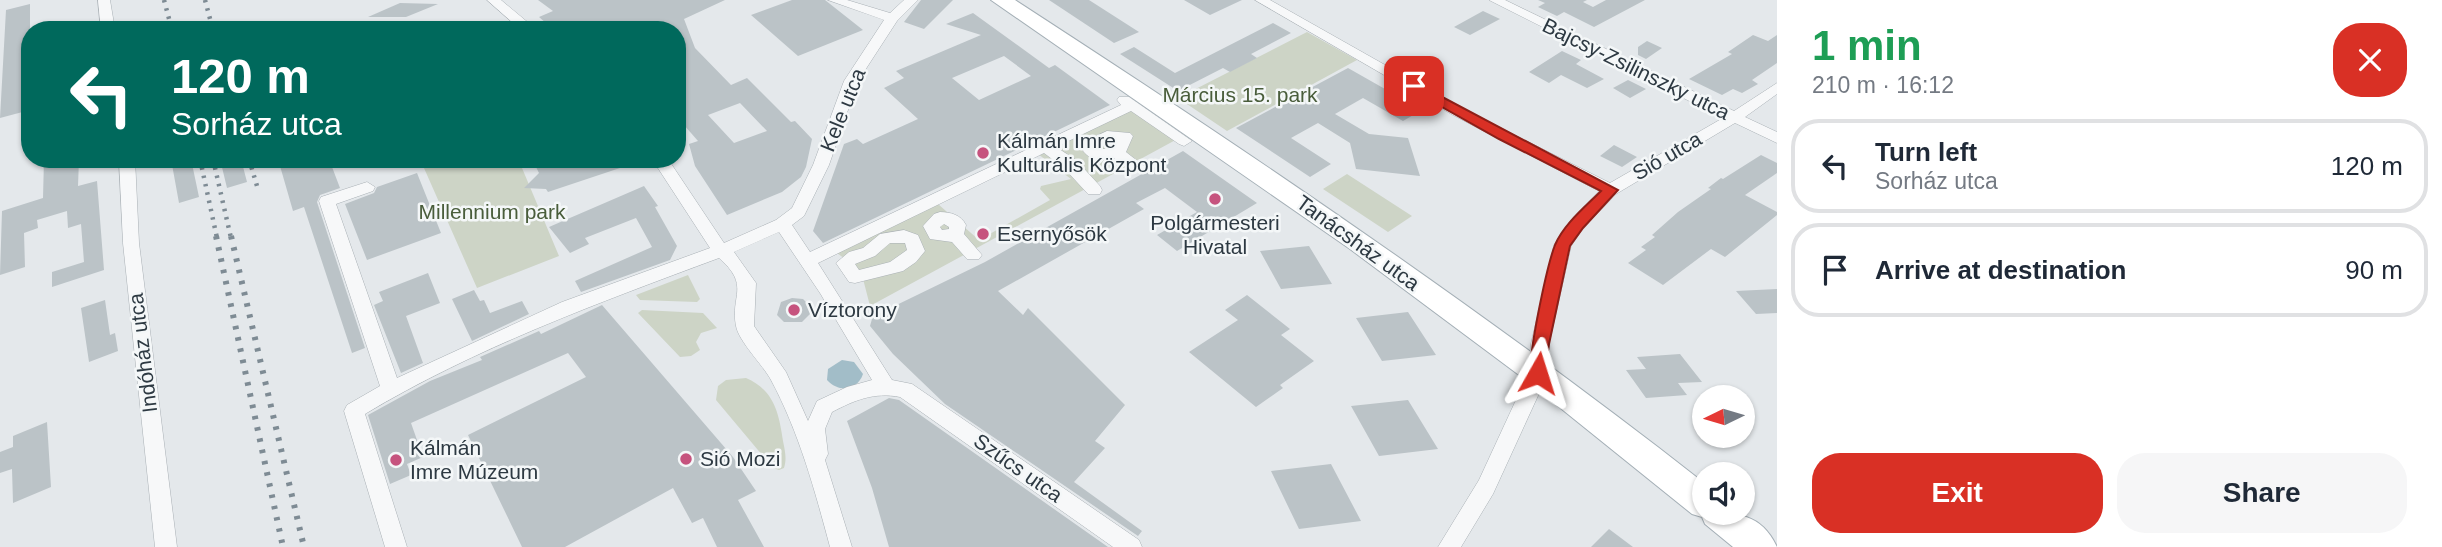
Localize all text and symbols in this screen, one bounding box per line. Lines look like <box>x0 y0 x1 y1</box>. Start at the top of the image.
street label: Bajcsy-Zsilinszky utca <box>1539 13 1734 124</box>
text: 1 min <box>1812 22 1922 69</box>
button: close <box>2333 23 2407 97</box>
icon: left <box>56 49 147 140</box>
text: 120 m <box>171 49 310 103</box>
pin <box>1384 56 1444 116</box>
street label: Kele utca <box>815 65 870 155</box>
icon: arrive <box>1395 67 1433 105</box>
text: 210 m · 16:12 <box>1812 72 1954 98</box>
park label: Március 15. park <box>1162 83 1318 106</box>
text: Sorház utca <box>171 106 342 142</box>
street label: Sió utca <box>1628 126 1706 184</box>
place label: Kálmán Imre Kulturális Központ <box>997 129 1166 176</box>
text: Turn left <box>1875 137 1977 167</box>
marker: Kálmán Imre Kulturális Központ <box>975 145 991 161</box>
icon: left <box>1816 147 1854 185</box>
text: 120 m <box>2331 151 2403 181</box>
text: Sorház utca <box>1875 168 1998 194</box>
street label: Tanácsház utca <box>1293 190 1424 295</box>
marker: Polgármesteri Hivatal <box>1207 191 1223 207</box>
park label: Millennium park <box>418 200 566 223</box>
place label: Polgármesteri Hivatal <box>1150 211 1280 258</box>
place label: Esernyősök <box>997 222 1107 245</box>
marker: Esernyősök <box>975 226 991 242</box>
icon: arrive <box>1816 251 1854 289</box>
text: Arrive at destination <box>1875 255 2126 285</box>
text: 90 m <box>2345 255 2403 285</box>
street label: Indóház utca <box>124 292 161 414</box>
place label: Víztorony <box>808 298 897 321</box>
marker: Víztorony <box>786 302 802 318</box>
position arrow <box>1501 336 1575 410</box>
north arrow <box>1692 385 1755 448</box>
map controls <box>1692 385 1755 525</box>
street label: Szűcs utca <box>970 429 1067 507</box>
place label: Kálmán Imre Múzeum <box>410 436 538 483</box>
place label: Sió Mozi <box>700 447 781 470</box>
marker: Sió Mozi <box>678 451 694 467</box>
marker: Kálmán Imre Múzeum <box>388 452 404 468</box>
button: Exit <box>1812 453 2103 533</box>
button: Share <box>2117 453 2407 533</box>
button: sound <box>1692 462 1755 525</box>

